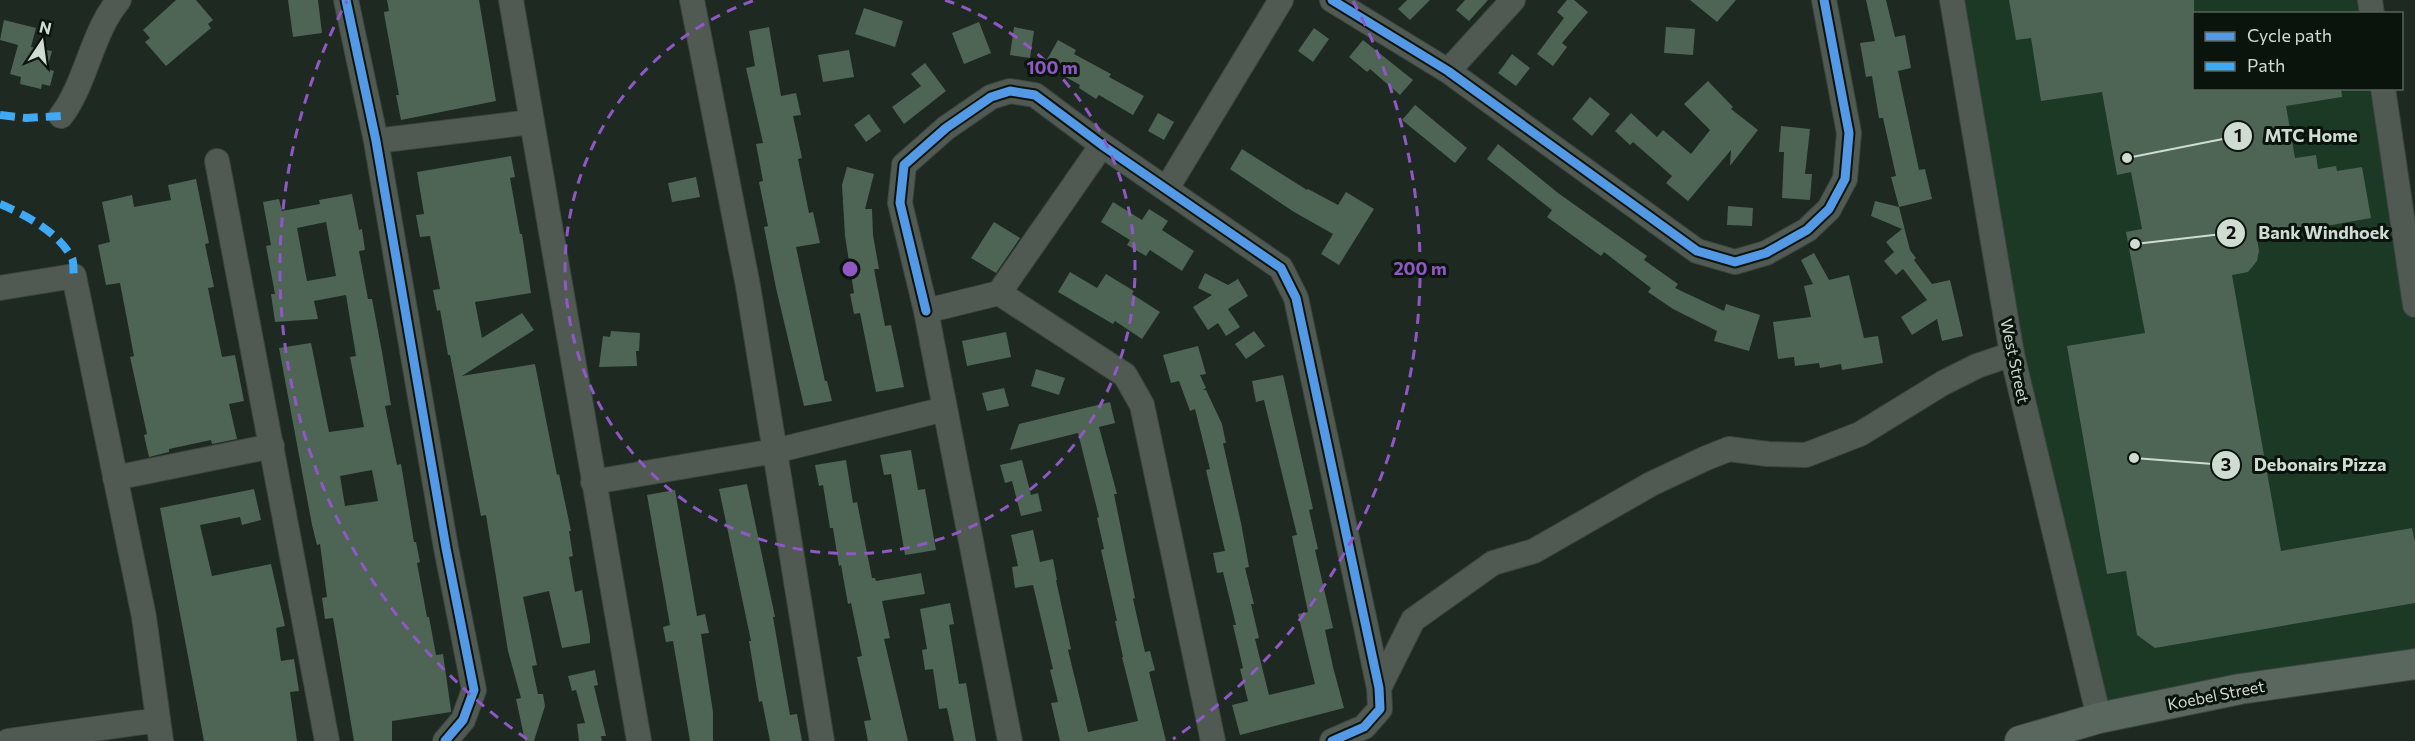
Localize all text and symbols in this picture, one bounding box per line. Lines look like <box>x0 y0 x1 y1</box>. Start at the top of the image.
north arrow <box>12 12 72 72</box>
legend <box>2193 12 2403 90</box>
text: N <box>38 16 53 38</box>
text: Cycle path <box>2247 24 2332 46</box>
text: Path <box>2247 54 2285 76</box>
text: 100 m <box>1026 56 1078 78</box>
callout: MTC Home <box>2223 118 2370 154</box>
text: 1 <box>2234 124 2242 146</box>
text: MTC Home <box>2265 124 2358 146</box>
callout: Bank Windhoek <box>2216 215 2402 251</box>
text: 2 <box>2226 221 2236 243</box>
text: Bank Windhoek <box>2258 221 2390 243</box>
text: 200 m <box>1393 257 1447 279</box>
centre of rings <box>840 259 860 279</box>
street label: West Street <box>1997 317 2034 405</box>
callout: Debonairs Pizza <box>2211 447 2398 483</box>
text: 3 <box>2221 453 2231 475</box>
text: Debonairs Pizza <box>2254 453 2386 475</box>
street label: Koebel Street <box>2166 676 2266 713</box>

